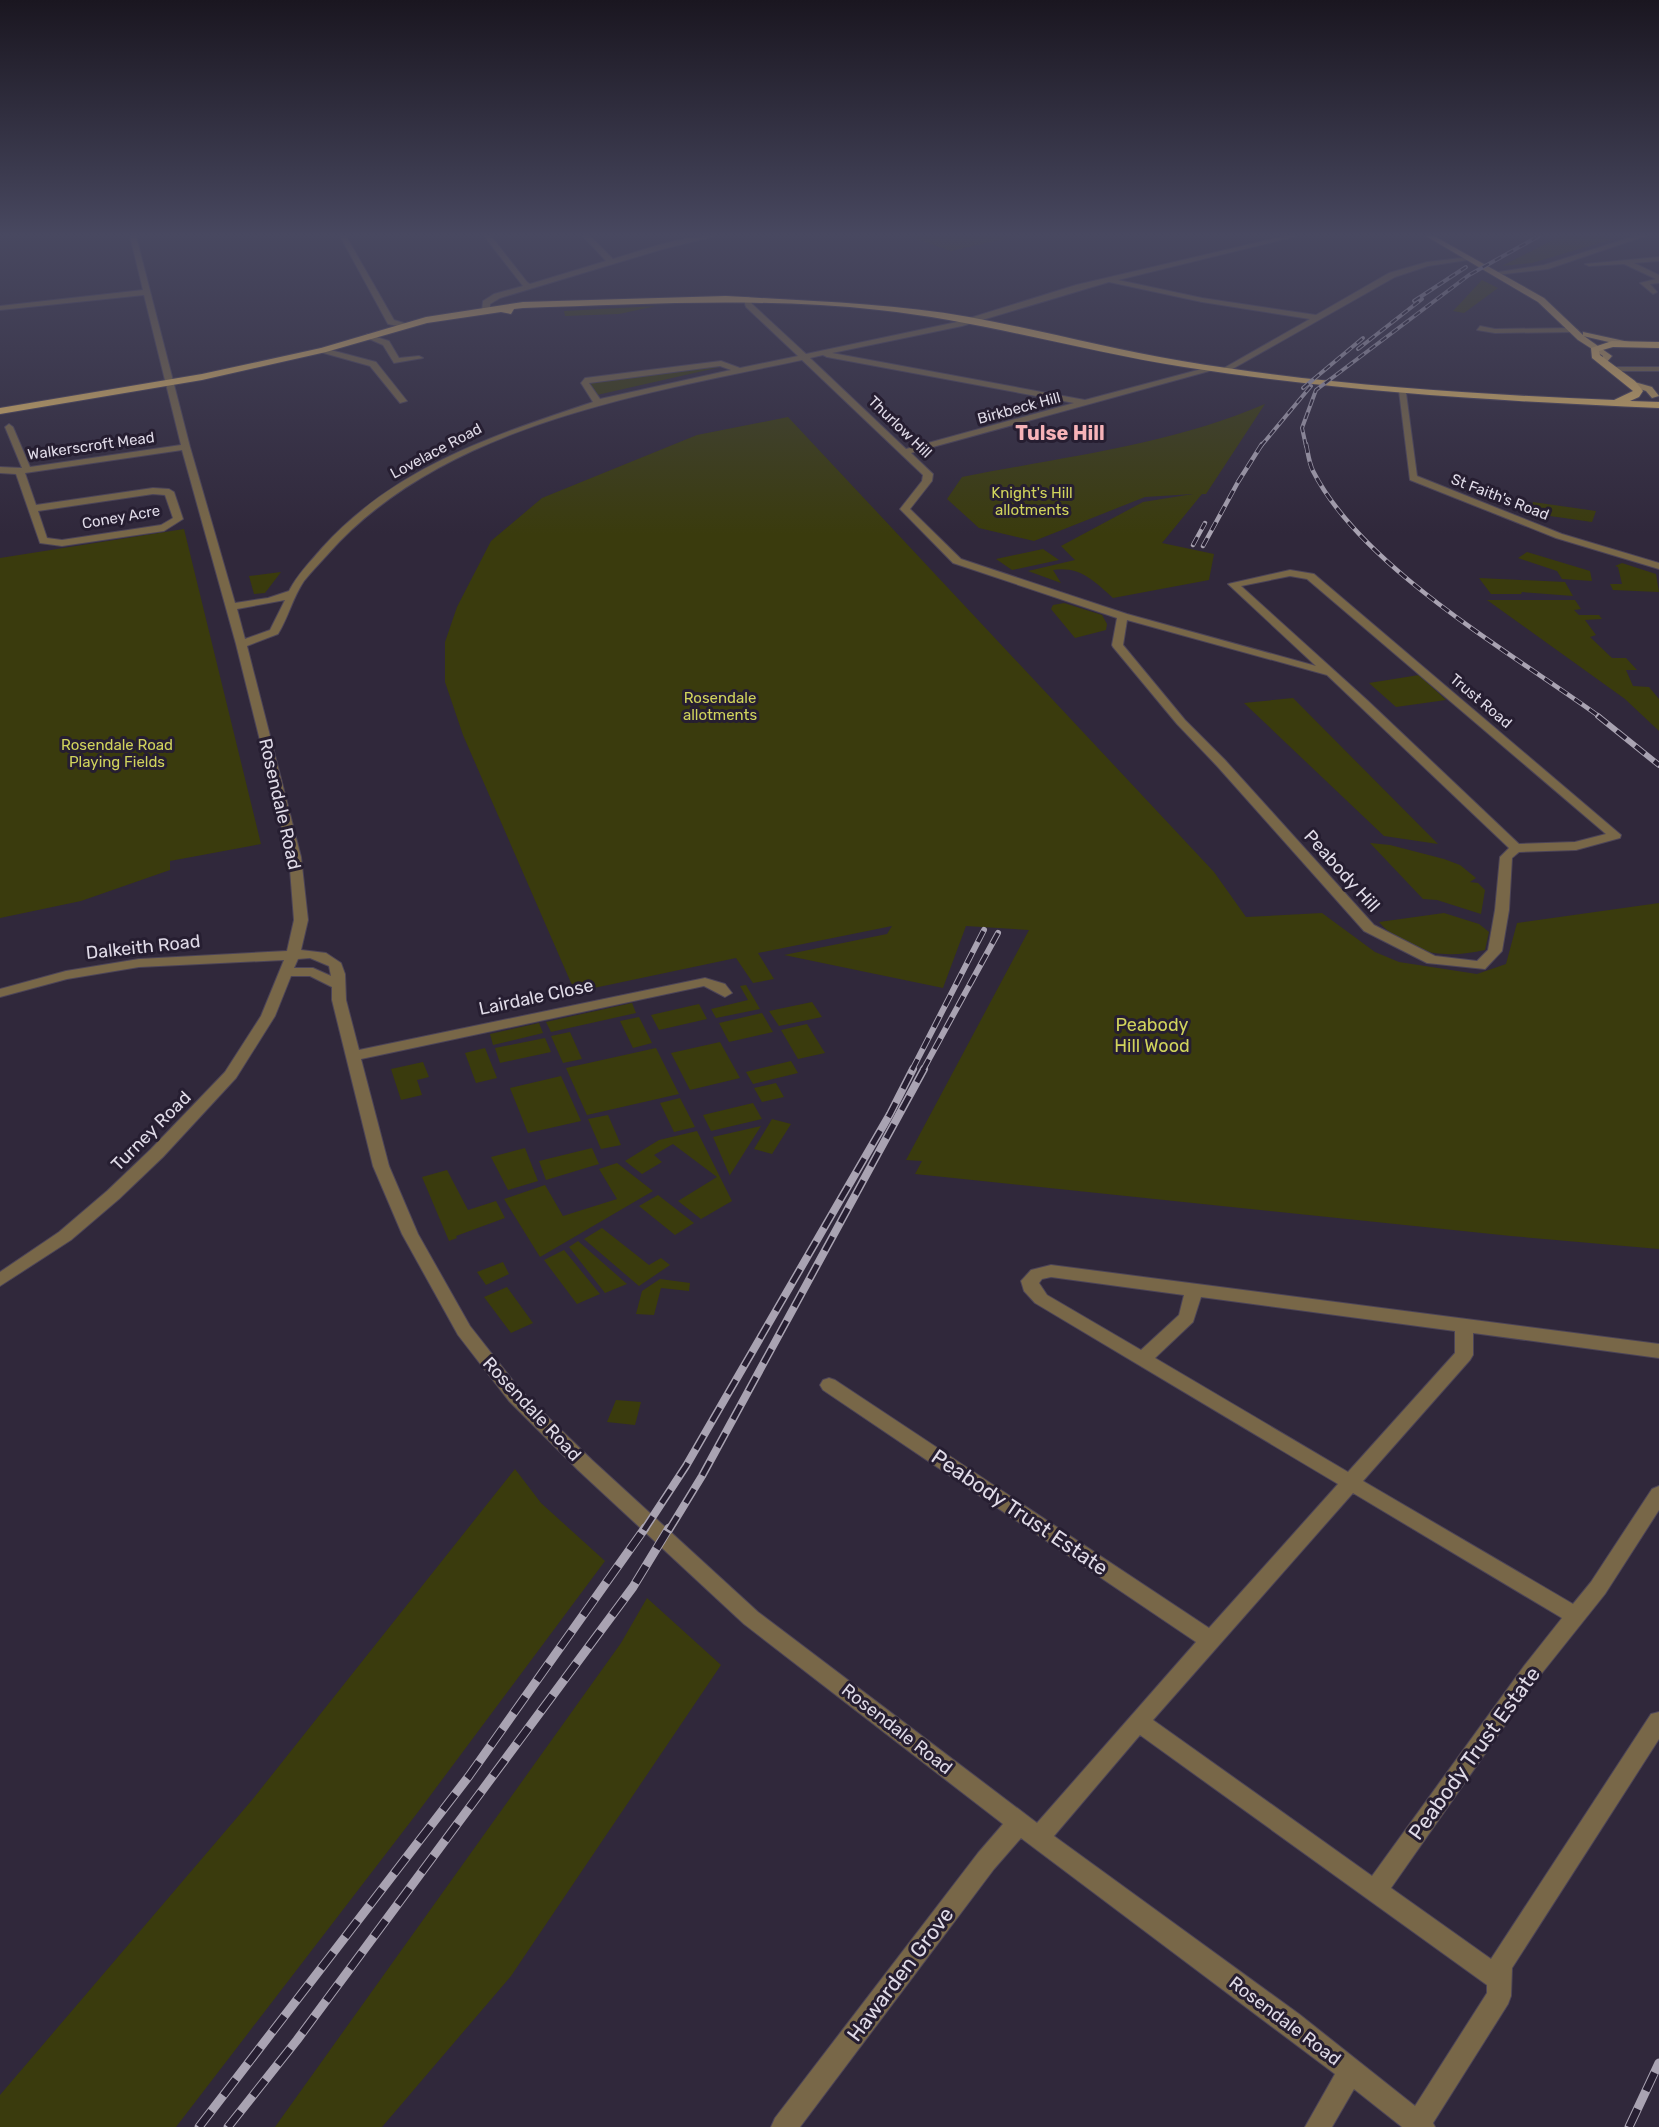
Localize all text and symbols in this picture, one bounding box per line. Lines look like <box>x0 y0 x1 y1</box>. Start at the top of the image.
street label: Birkbeck Hill <box>975 388 1063 428</box>
street label: Thurlow Hill <box>865 392 935 462</box>
street label: Lovelace Road <box>387 419 485 483</box>
district label: Tulse Hill <box>1015 421 1105 445</box>
street label: Walkerscroft Mead <box>26 428 156 464</box>
street label: St Faith's Road <box>1448 470 1552 524</box>
park label: Knight's Hill allotments <box>991 484 1073 519</box>
street label: Coney Acre <box>80 501 162 533</box>
street label: Trust Road <box>1447 670 1515 732</box>
park label: Rosendale allotments <box>683 689 757 724</box>
park label: Rosendale Road Playing Fields <box>61 736 173 771</box>
street label: Rosendale Road <box>254 736 306 872</box>
street label: Peabody Hill <box>1299 825 1385 917</box>
street label: Dalkeith Road <box>85 930 201 964</box>
street label: Lairdale Close <box>477 974 595 1020</box>
park label: Peabody Hill Wood <box>1114 1014 1190 1057</box>
street label: Turney Road <box>107 1087 195 1175</box>
street label: Rosendale Road <box>478 1352 586 1466</box>
street label: Peabody Trust Estate <box>927 1444 1113 1580</box>
street label: Peabody Trust Estate <box>1403 1662 1545 1844</box>
street label: Rosendale Road <box>837 1679 957 1779</box>
street label: Hawarden Grove <box>841 1902 959 2046</box>
street label: Rosendale Road <box>1225 1972 1345 2070</box>

